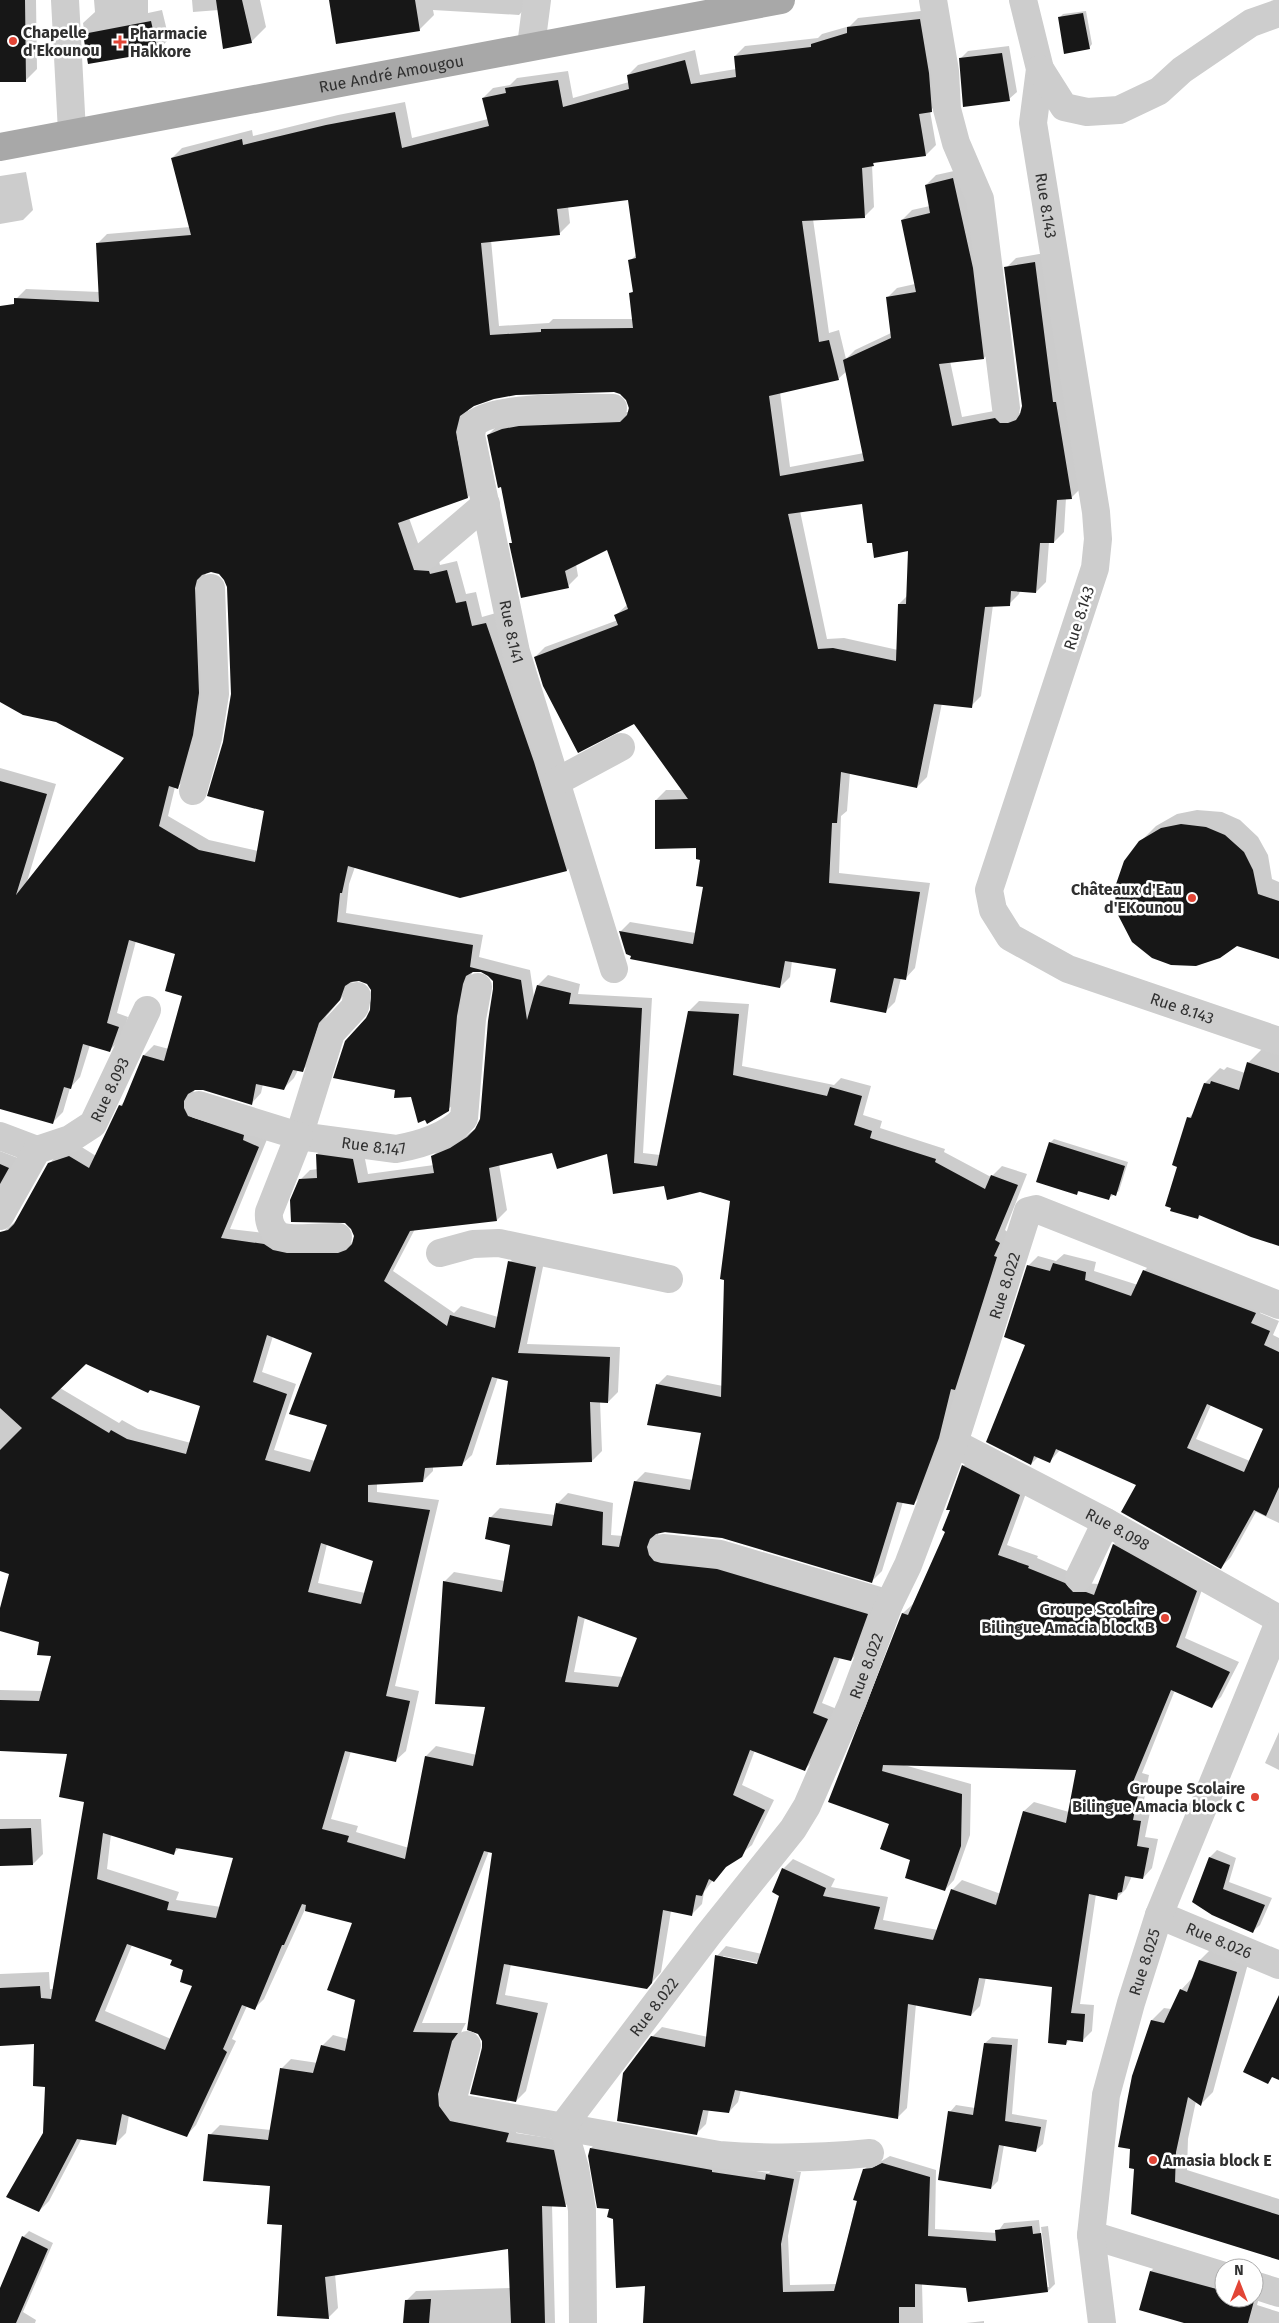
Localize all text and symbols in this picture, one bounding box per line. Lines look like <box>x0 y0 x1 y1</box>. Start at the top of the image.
place label: Chapelle d'Ekounou <box>23 23 100 60</box>
place label: Pharmacie Hakkore <box>130 24 207 61</box>
marker: Chapelle d'Ekounou <box>7 35 19 47</box>
marker: Pharmacie Hakkore <box>114 36 126 48</box>
street label: Rue André Amougou <box>317 50 465 96</box>
street label: Rue 8.143 <box>1032 171 1061 240</box>
street label: Rue 8.143 <box>1060 584 1098 652</box>
street label: Rue 8.141 <box>496 598 528 666</box>
place label: Châteaux d'Eau d'EKounou <box>1071 880 1182 917</box>
marker: Châteaux d'Eau d'EKounou <box>1186 892 1198 904</box>
street label: Rue 8.143 <box>1148 988 1217 1028</box>
street label: Rue 8.093 <box>86 1054 133 1125</box>
street label: Rue 8.147 <box>340 1132 408 1159</box>
street label: Rue 8.022 <box>985 1250 1024 1321</box>
street label: Rue 8.098 <box>1083 1504 1153 1554</box>
place label: Groupe Scolaire Bilingue Amacia block B <box>981 1600 1155 1637</box>
marker: Groupe Scolaire Bilingue Amacia block B <box>1159 1612 1171 1624</box>
street label: Rue 8.022 <box>845 1630 887 1701</box>
place label: Groupe Scolaire Bilingue Amacia block C <box>1072 1779 1246 1816</box>
marker: Groupe Scolaire Bilingue Amacia block C <box>1249 1791 1261 1803</box>
street label: Rue 8.026 <box>1183 1918 1255 1962</box>
street label: Rue 8.025 <box>1125 1926 1164 1998</box>
street label: Rue 8.022 <box>625 1973 682 2040</box>
place label: Amasia block E <box>1162 2151 1272 2170</box>
marker: Amasia block E <box>1147 2154 1159 2166</box>
north arrow <box>1214 2258 1264 2308</box>
text: N <box>1234 2262 1244 2279</box>

